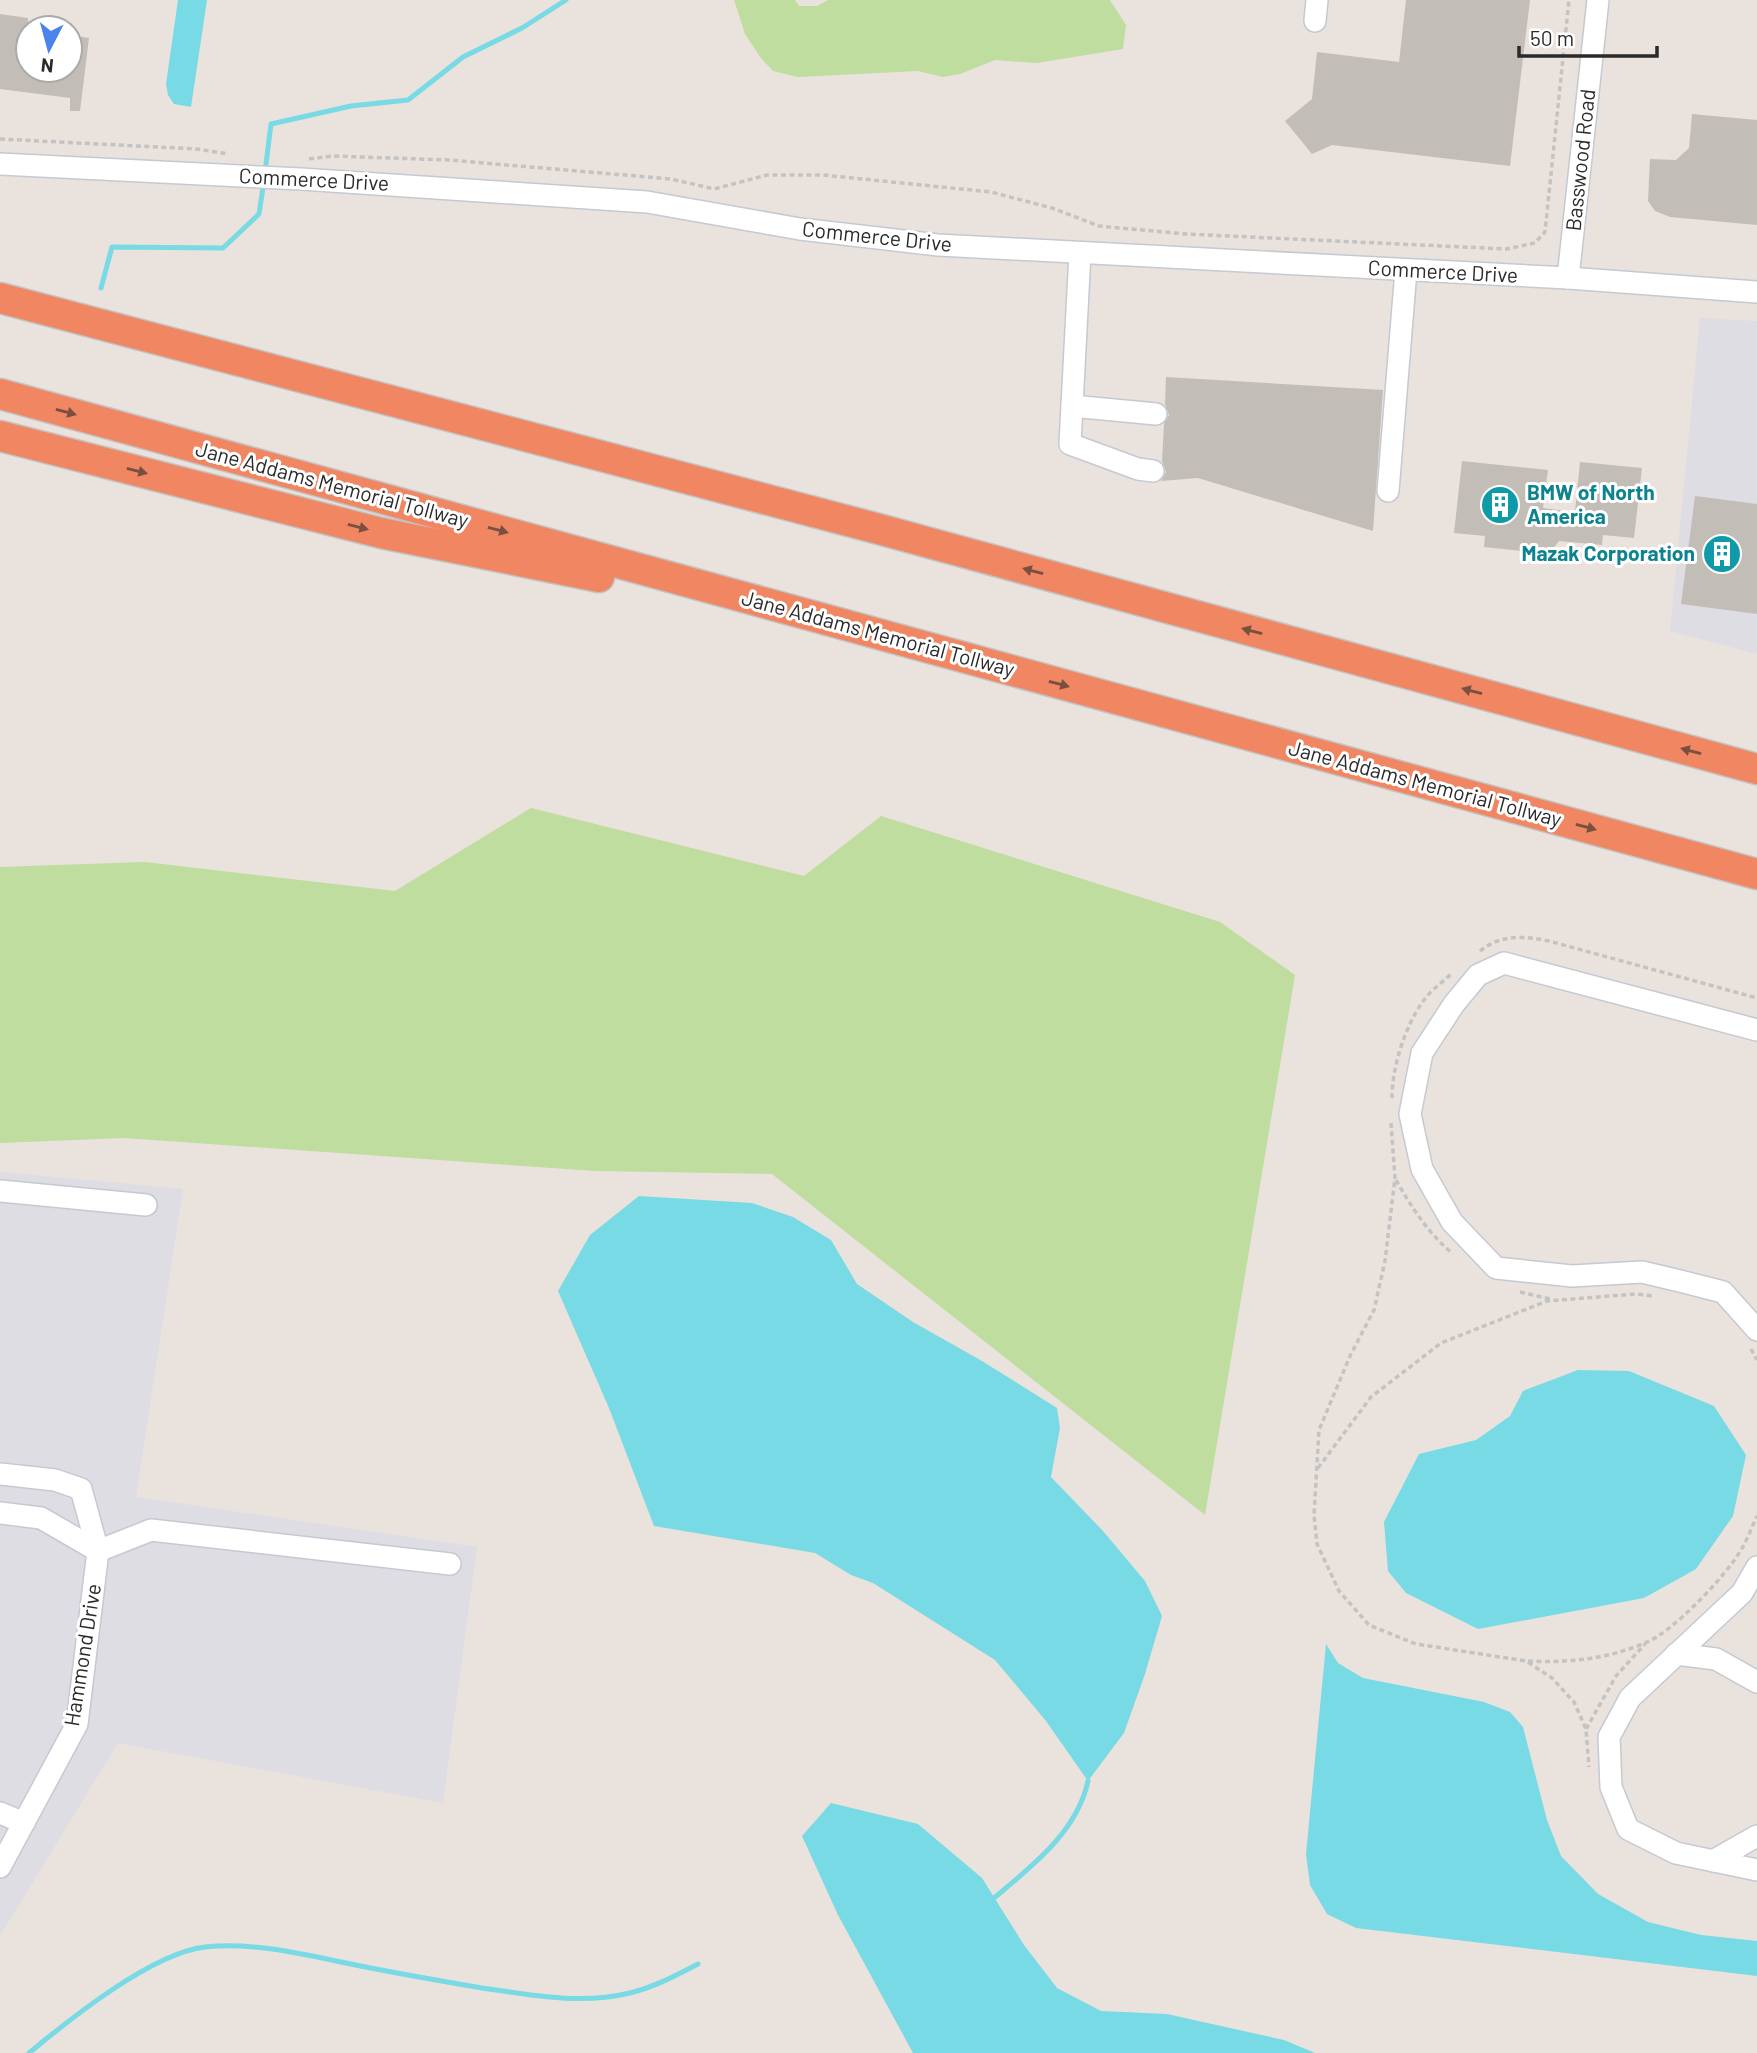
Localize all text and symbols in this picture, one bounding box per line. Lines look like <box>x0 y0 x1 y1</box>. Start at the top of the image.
north arrow <box>14 14 84 84</box>
scale bar <box>1519 14 1657 58</box>
text: 50 m <box>1530 25 1574 50</box>
text: N <box>40 54 55 79</box>
street label: Basswood Road <box>1560 88 1599 232</box>
street label: Commerce Drive <box>238 162 390 195</box>
street label: Commerce Drive <box>801 215 953 256</box>
street label: Commerce Drive <box>1367 254 1519 287</box>
one-way arrow <box>55 407 77 418</box>
street label: Jane Addams Memorial Tollway <box>193 435 472 532</box>
one-way arrow <box>127 466 149 477</box>
place label: BMW of North America <box>1527 479 1655 528</box>
building icon: BMW of North America <box>1479 484 1521 526</box>
one-way arrow <box>347 522 369 533</box>
one-way arrow <box>488 526 509 536</box>
building icon: Mazak Corporation <box>1701 533 1743 575</box>
place label: Mazak Corporation <box>1521 540 1695 565</box>
one-way arrow <box>1022 565 1044 576</box>
street label: Jane Addams Memorial Tollway <box>739 584 1018 681</box>
one-way arrow <box>1241 625 1263 636</box>
one-way arrow <box>1049 679 1071 690</box>
one-way arrow <box>1461 685 1482 695</box>
street label: Jane Addams Memorial Tollway <box>1286 734 1565 831</box>
one-way arrow <box>1681 745 1702 755</box>
one-way arrow <box>1576 823 1597 833</box>
street label: Hammond Drive <box>58 1582 105 1728</box>

